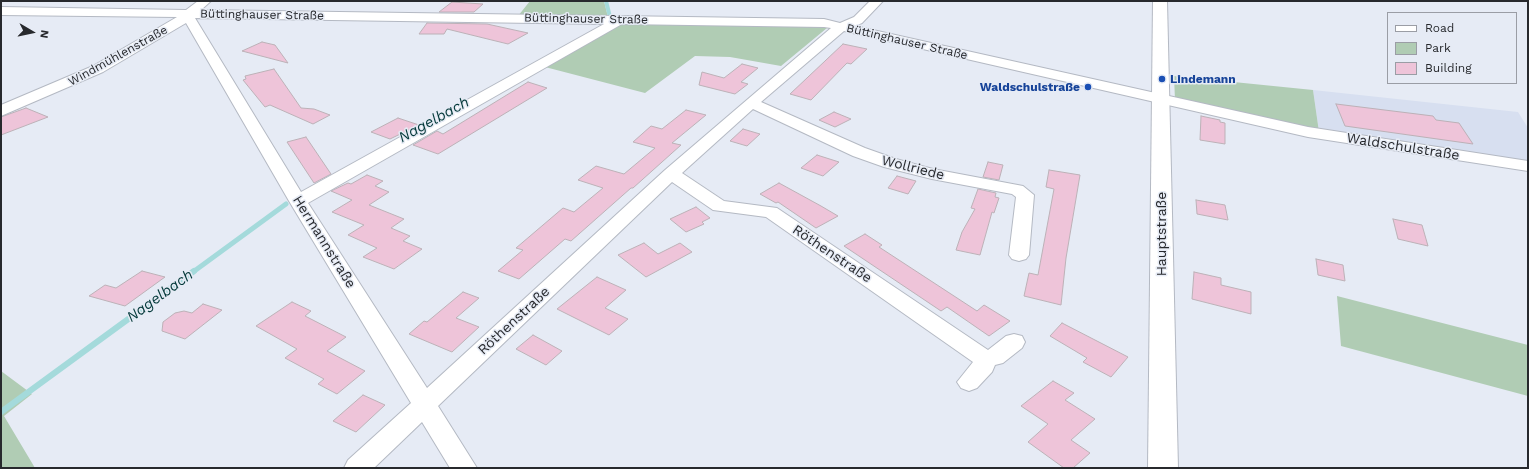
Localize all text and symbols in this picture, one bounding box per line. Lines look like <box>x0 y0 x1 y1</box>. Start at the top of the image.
street label: Büttinghauser Straße <box>200 7 324 23</box>
street label: Büttinghauser Straße <box>524 11 648 27</box>
north arrow <box>12 12 52 52</box>
legend <box>1387 12 1517 84</box>
street label: Büttinghauser Straße <box>845 21 969 63</box>
text: Road <box>1425 21 1454 35</box>
street label: Windmühlenstraße <box>66 23 170 89</box>
text: N <box>37 29 51 39</box>
text: Park <box>1425 41 1451 55</box>
text: Building <box>1425 61 1472 75</box>
place label: Lindemann <box>1170 72 1236 86</box>
marker: Lindemann <box>1157 74 1167 84</box>
place label: Waldschulstraße <box>980 80 1080 94</box>
marker: Waldschulstraße <box>1083 82 1093 92</box>
water label: Nagelbach <box>396 93 472 147</box>
street label: Waldschulstraße <box>1345 130 1461 164</box>
street label: Wollriede <box>880 152 946 184</box>
street label: Hauptstraße <box>1154 192 1170 276</box>
street label: Hermannstraße <box>289 193 359 291</box>
street label: Röthenstraße <box>789 221 875 287</box>
water label: Nagelbach <box>123 266 197 326</box>
street label: Röthenstraße <box>475 283 553 359</box>

